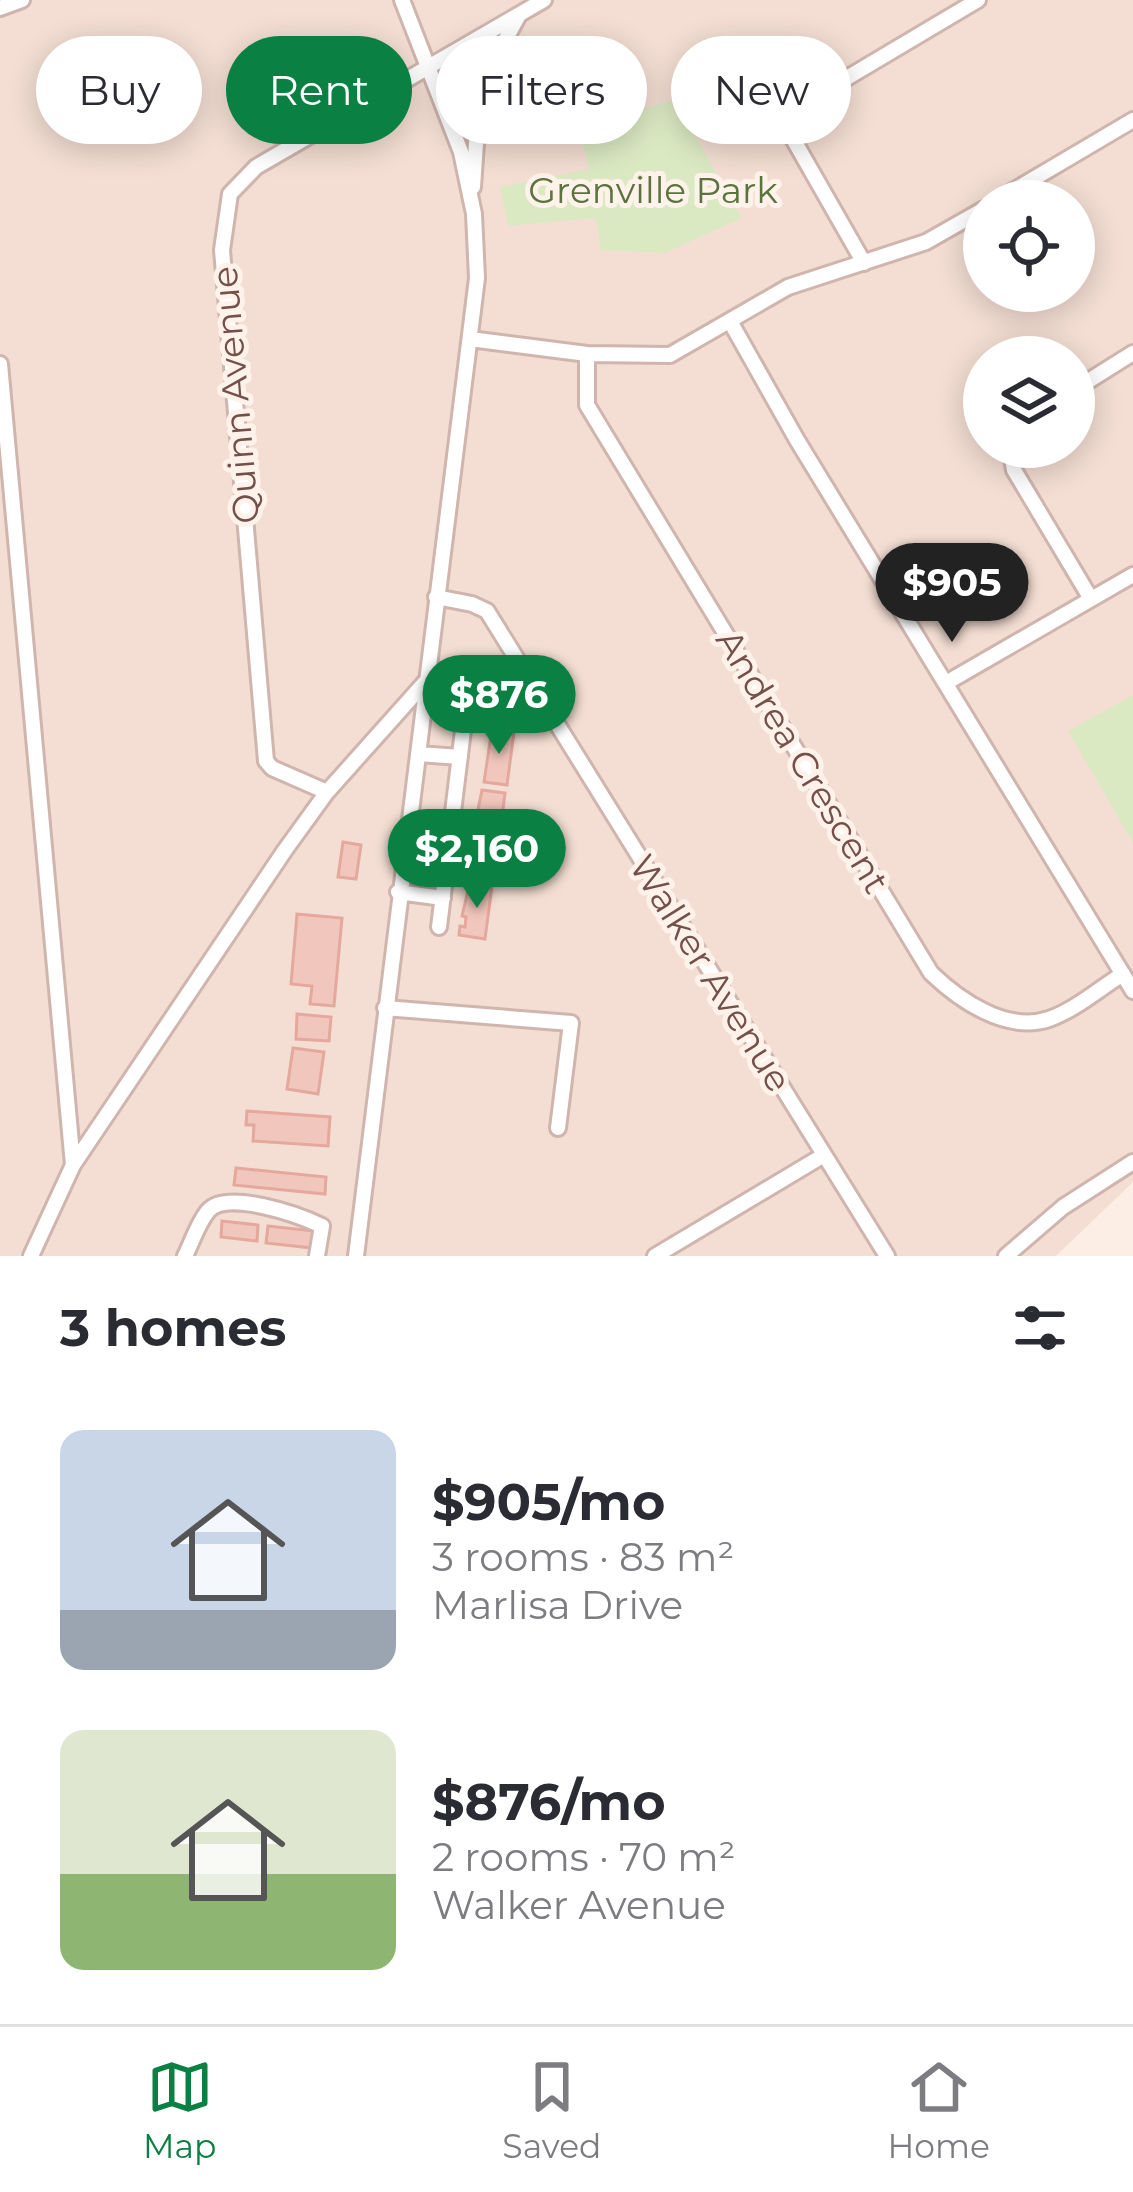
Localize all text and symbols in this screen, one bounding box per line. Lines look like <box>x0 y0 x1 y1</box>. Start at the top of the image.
chip: Buy <box>36 36 202 144</box>
chip: Rent <box>226 36 412 144</box>
chip: Filters <box>436 36 647 144</box>
chip: New <box>671 36 851 144</box>
park label: Grenville Park <box>528 168 778 212</box>
map controls <box>963 180 1095 468</box>
button: locate <box>963 180 1095 312</box>
street label: Quinn Avenue <box>202 265 268 525</box>
button: layers <box>963 336 1095 468</box>
pin: $905 <box>881 543 1023 645</box>
text: $905 <box>902 558 1002 606</box>
street label: Andrea Crescent <box>707 621 899 901</box>
pin: $876 <box>428 655 570 757</box>
text: $876 <box>450 670 548 718</box>
pin: $2,160 <box>379 809 575 911</box>
text: $2,160 <box>415 824 539 872</box>
street label: Walker Avenue <box>620 846 802 1100</box>
icon: filters <box>1007 1295 1073 1361</box>
text: 3 homes <box>60 1297 286 1359</box>
text: $905/mo <box>432 1471 665 1533</box>
icon: home <box>156 1478 300 1622</box>
text: 3 rooms · 83 m² <box>432 1533 734 1581</box>
text: Marlisa Drive <box>432 1581 683 1629</box>
text: $876/mo <box>432 1771 666 1833</box>
icon: home <box>156 1778 300 1922</box>
text: 2 rooms · 70 m² <box>432 1833 735 1881</box>
text: Walker Avenue <box>432 1881 726 1929</box>
tab: Map <box>143 2054 216 2166</box>
tab: Saved <box>502 2054 602 2166</box>
tab: Home <box>888 2054 990 2166</box>

